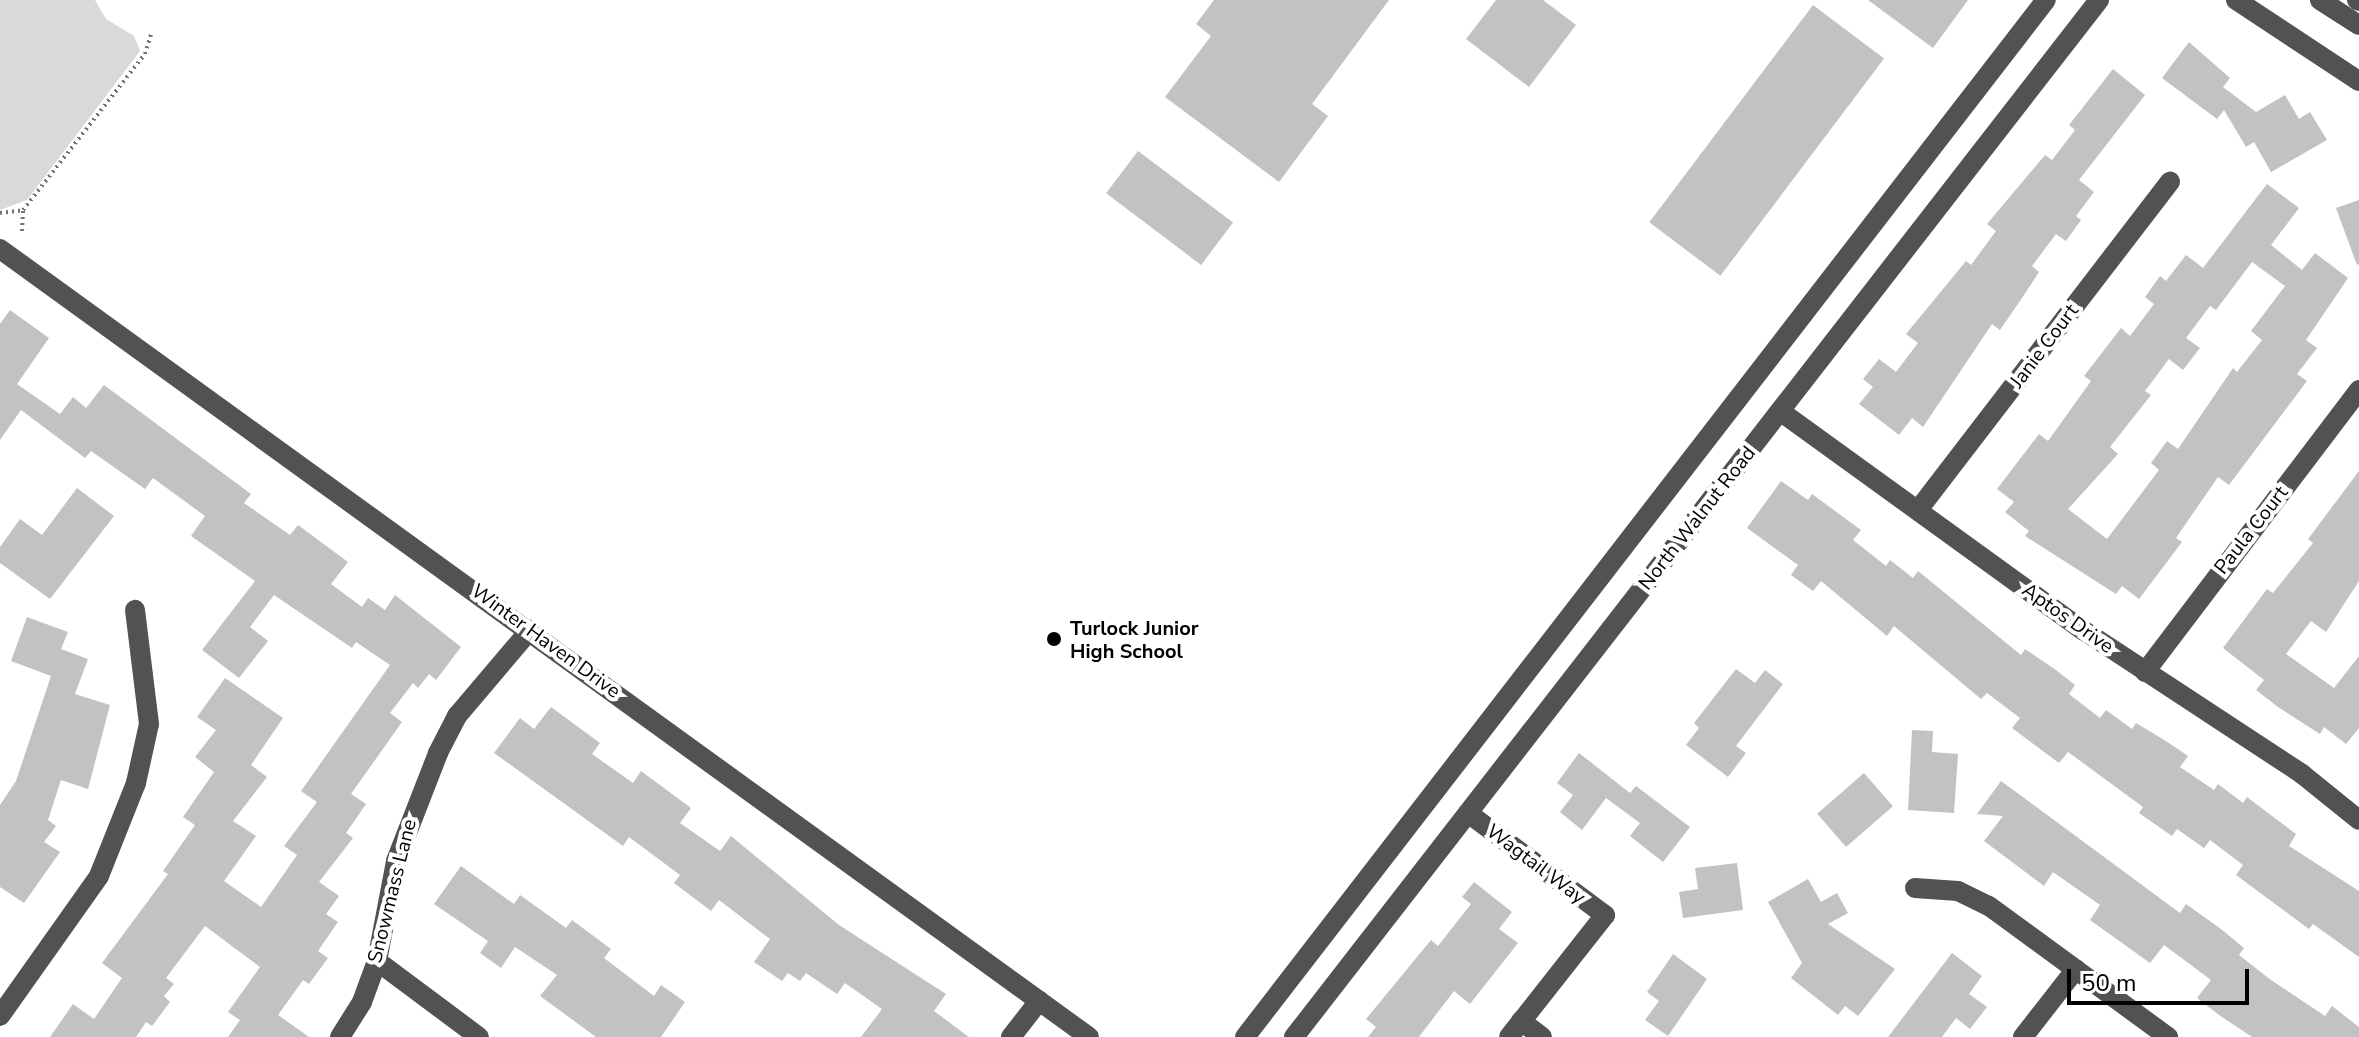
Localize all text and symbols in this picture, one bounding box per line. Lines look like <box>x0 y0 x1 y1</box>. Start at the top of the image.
street label: Janie Court <box>2005 299 2083 393</box>
street label: North Walnut Road <box>1633 441 1761 595</box>
street label: Paula Court <box>2209 481 2293 579</box>
street label: Aptos Drive <box>2018 578 2118 658</box>
street label: Winter Haven Drive <box>467 579 625 703</box>
place label: Turlock Junior High School <box>1070 616 1199 663</box>
marker: Turlock Junior High School <box>1045 630 1063 648</box>
street label: Snowmass Lane <box>363 817 421 965</box>
street label: Wagtail Way <box>1482 819 1590 909</box>
scale bar <box>2071 953 2253 1003</box>
text: 50 m <box>2081 967 2137 999</box>

